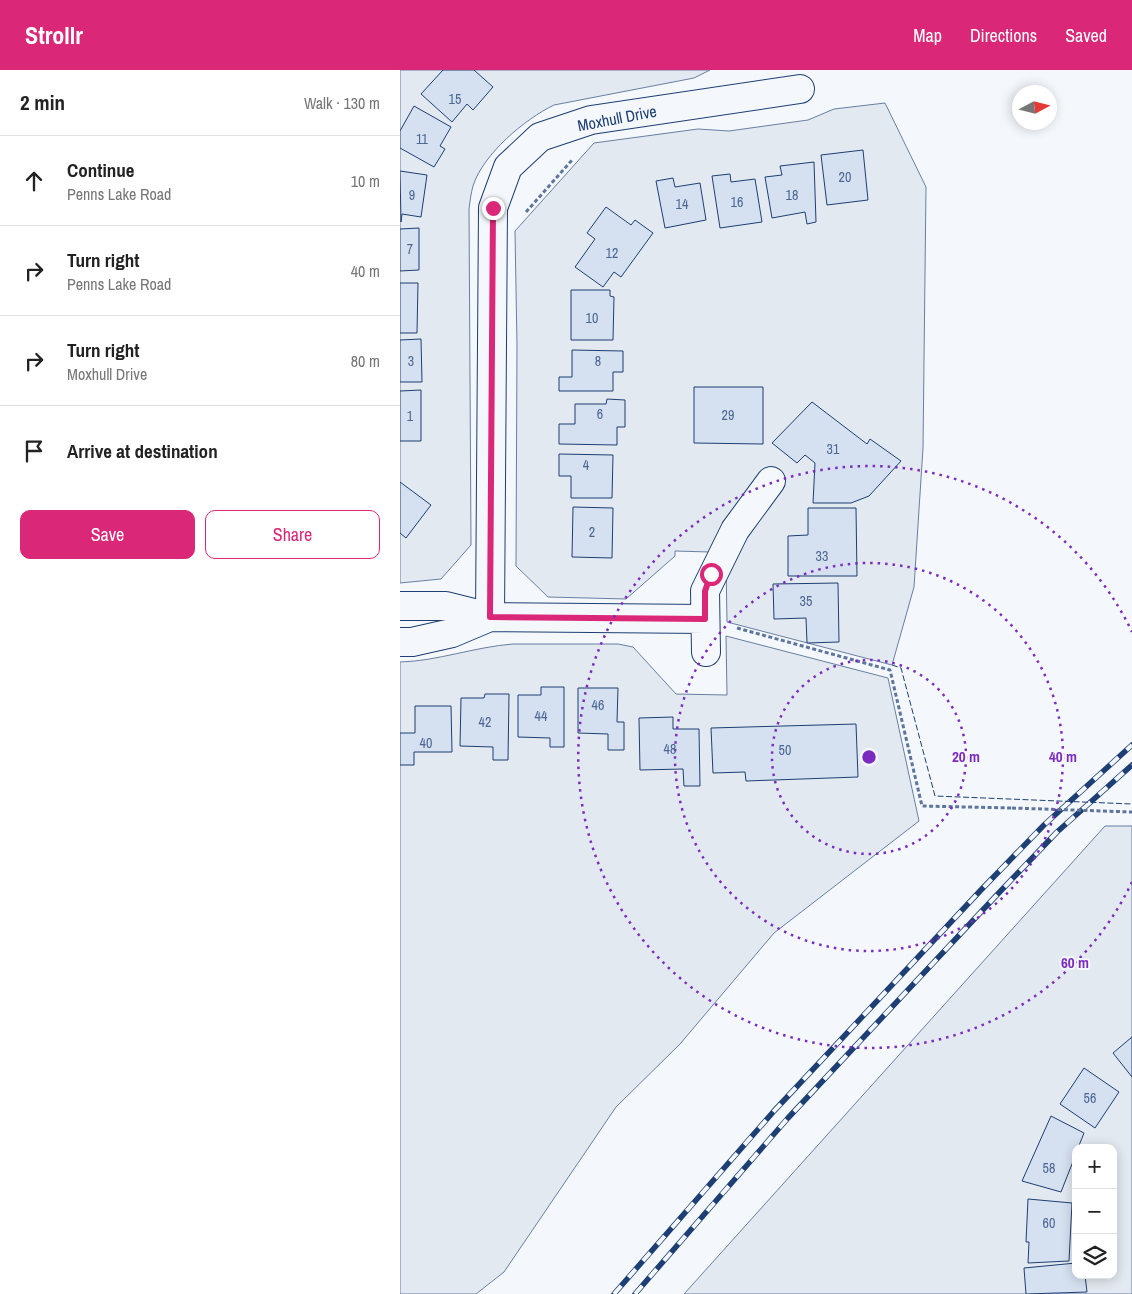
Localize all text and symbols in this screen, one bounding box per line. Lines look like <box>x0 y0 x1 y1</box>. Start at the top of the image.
text: Strollr <box>25 19 83 51</box>
text: Map <box>913 23 942 48</box>
text: Directions <box>970 23 1037 48</box>
text: Saved <box>1065 23 1107 48</box>
north arrow <box>1012 85 1057 130</box>
text: 2 min <box>20 88 65 117</box>
house number: 15 <box>449 90 461 108</box>
text: Walk · 130 m <box>304 92 380 114</box>
street label: Moxhull Drive <box>576 100 658 136</box>
house number: 11 <box>416 130 429 148</box>
text: Continue <box>67 157 135 183</box>
icon: ahead <box>20 167 48 195</box>
house number: 20 <box>839 168 851 186</box>
text: 10 m <box>351 170 380 192</box>
text: Penns Lake Road <box>67 183 171 205</box>
house number: 9 <box>409 186 415 204</box>
house number: 18 <box>786 186 798 204</box>
house number: 16 <box>731 193 743 211</box>
house number: 14 <box>676 195 689 213</box>
route end <box>482 197 505 220</box>
house number: 7 <box>407 240 413 258</box>
house number: 12 <box>606 244 618 262</box>
text: Turn right <box>67 247 139 273</box>
icon: right <box>20 257 48 285</box>
text: 40 m <box>351 260 380 282</box>
text: Penns Lake Road <box>67 273 171 295</box>
house number: 10 <box>586 309 598 327</box>
text: Turn right <box>67 337 139 363</box>
icon: right <box>20 347 48 375</box>
text: 80 m <box>351 350 380 372</box>
house number: 3 <box>408 352 414 370</box>
house number: 8 <box>595 352 601 370</box>
text: Moxhull Drive <box>67 363 147 385</box>
house number: 6 <box>597 405 603 423</box>
house number: 29 <box>722 406 734 424</box>
house number: 1 <box>407 407 414 425</box>
icon: arrive <box>20 437 48 465</box>
text: Arrive at destination <box>67 438 218 464</box>
house number: 31 <box>827 440 840 458</box>
house number: 4 <box>583 456 590 474</box>
button: Save <box>20 510 195 559</box>
button: Share <box>205 510 380 559</box>
house number: 2 <box>589 523 595 541</box>
house number: 33 <box>816 547 828 565</box>
route start <box>700 563 723 586</box>
house number: 35 <box>800 592 812 610</box>
house number: 46 <box>592 696 604 714</box>
house number: 44 <box>535 707 548 725</box>
house number: 42 <box>479 713 491 731</box>
house number: 40 <box>420 734 432 752</box>
house number: 48 <box>664 740 676 758</box>
house number: 50 <box>779 741 791 759</box>
text: 20 m <box>952 746 980 767</box>
text: 40 m <box>1049 746 1077 767</box>
centre of rings <box>860 748 878 766</box>
text: 60 m <box>1061 952 1089 973</box>
house number: 56 <box>1084 1089 1096 1107</box>
map controls <box>1072 1144 1117 1279</box>
button: + <box>1072 1144 1117 1189</box>
house number: 58 <box>1043 1159 1055 1177</box>
button: − <box>1072 1189 1117 1234</box>
house number: 60 <box>1043 1214 1055 1232</box>
button: layers <box>1072 1234 1117 1279</box>

